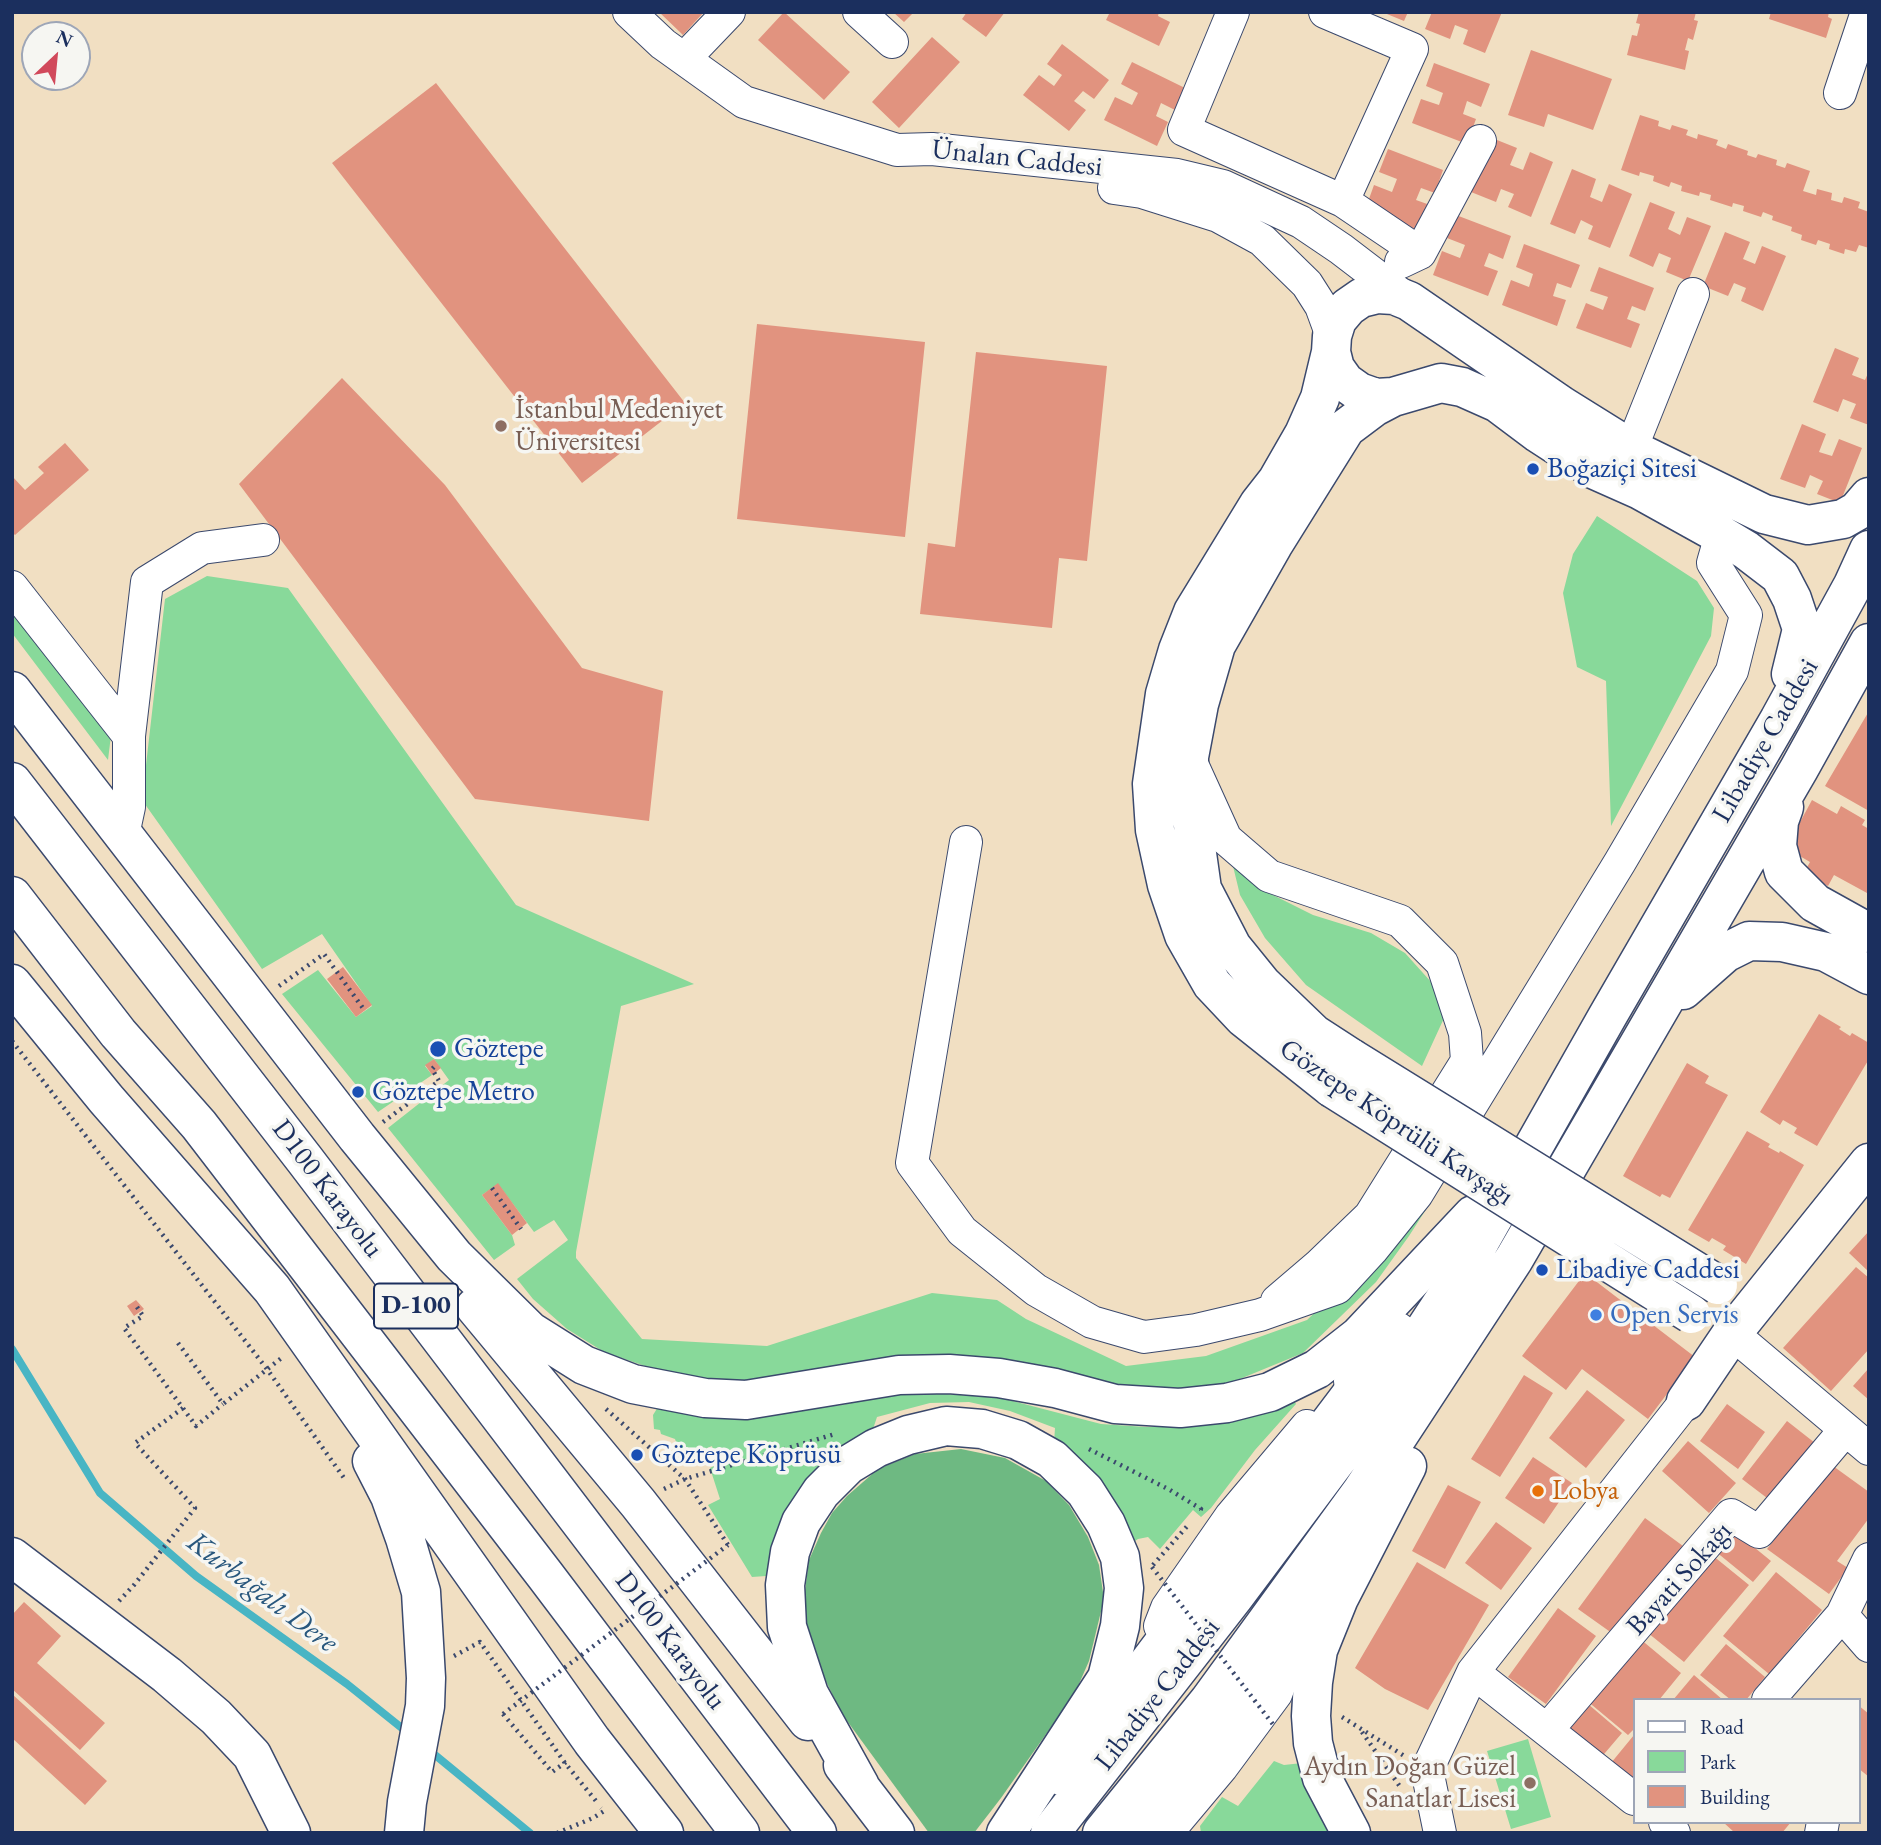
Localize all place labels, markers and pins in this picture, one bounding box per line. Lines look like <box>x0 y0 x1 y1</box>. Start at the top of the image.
place label: İstanbul Medeniyet Üniversitesi <box>515 393 723 459</box>
marker: İstanbul Medeniyet Üniversitesi <box>493 418 509 434</box>
place label: Boğaziçi Sitesi <box>1547 452 1697 486</box>
marker: Boğaziçi Sitesi <box>1525 461 1541 477</box>
place label: Göztepe <box>454 1032 544 1066</box>
marker: Göztepe <box>428 1039 448 1059</box>
place label: Göztepe Metro <box>372 1075 535 1109</box>
marker: Göztepe Metro <box>350 1084 366 1100</box>
place label: Libadiye Caddesi <box>1556 1253 1740 1287</box>
marker: Libadiye Caddesi <box>1534 1262 1550 1278</box>
place label: Open Servis <box>1610 1298 1739 1332</box>
marker: Open Servis <box>1588 1307 1604 1323</box>
place label: Göztepe Köprüsü <box>651 1438 842 1472</box>
marker: Göztepe Köprüsü <box>629 1447 645 1463</box>
place label: Lobya <box>1552 1474 1619 1508</box>
marker: Lobya <box>1530 1483 1546 1499</box>
place label: Aydın Doğan Güzel Sanatlar Lisesi <box>1304 1750 1516 1816</box>
marker: Aydın Doğan Güzel Sanatlar Lisesi <box>1522 1775 1538 1791</box>

